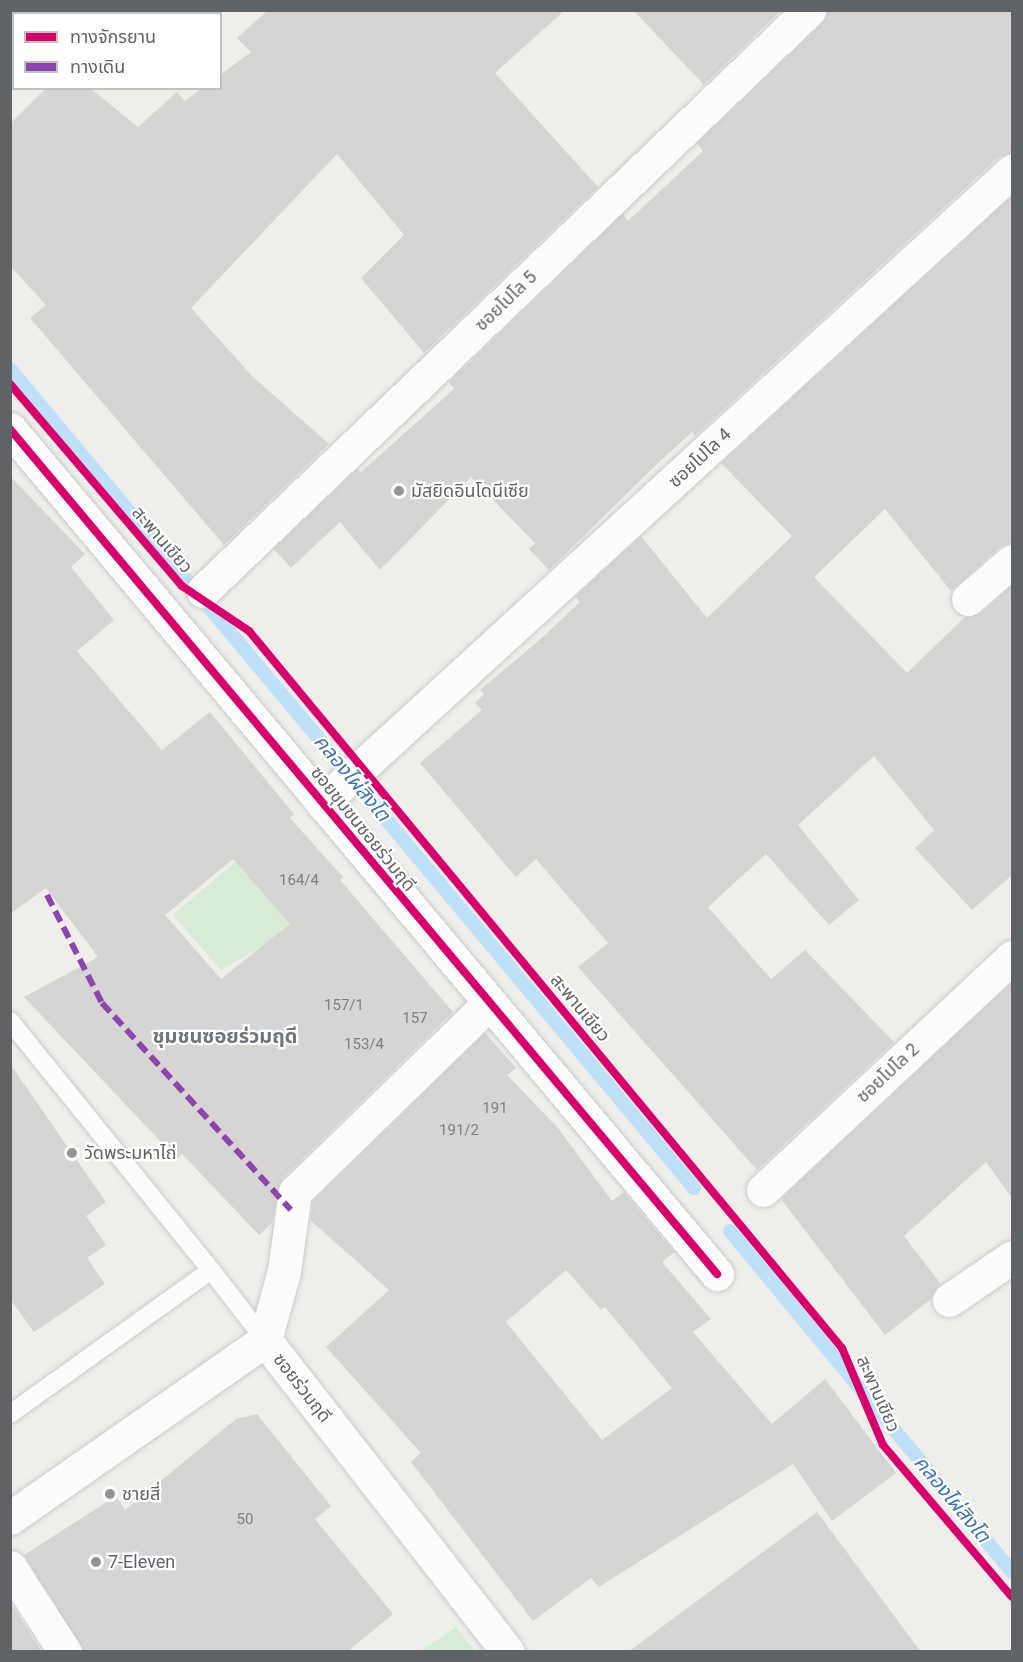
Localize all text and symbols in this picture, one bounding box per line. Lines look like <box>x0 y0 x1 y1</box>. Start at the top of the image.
legend <box>12 12 222 90</box>
text: ทางจักรยาน <box>70 26 156 47</box>
text: ทางเดิน <box>70 56 125 77</box>
street label: ซอยโปโล 5 <box>471 266 541 336</box>
street label: ซอยโปโล 4 <box>664 424 736 492</box>
place label: มัสยิดอินโดนีเซีย <box>411 480 529 502</box>
marker: มัสยิดอินโดนีเซีย <box>392 484 406 498</box>
street label: สะพานเขียว <box>127 502 197 578</box>
water label: คลองไผ่สิงโต <box>309 730 395 826</box>
street label: ซอยชุมชนซอยร่วมฤดี <box>306 762 420 896</box>
house number: 164/4 <box>279 872 319 890</box>
street label: สะพานเขียว <box>545 970 615 1046</box>
house number: 157/1 <box>324 997 364 1015</box>
house number: 157 <box>402 1010 428 1028</box>
district label: ชุมชนซอยร่วมฤดี <box>153 1024 297 1048</box>
house number: 153/4 <box>344 1036 384 1054</box>
street label: ซอยโปโล 2 <box>852 1039 924 1107</box>
house number: 191 <box>482 1100 508 1118</box>
house number: 191/2 <box>439 1122 479 1140</box>
place label: วัดพระมหาไถ่ <box>84 1142 176 1164</box>
marker: วัดพระมหาไถ่ <box>65 1146 79 1160</box>
street label: ซอยร่วมฤดี <box>268 1349 336 1427</box>
street label: สะพานเขียว <box>852 1352 904 1436</box>
water label: คลองไผ่สิงโต <box>909 1451 995 1547</box>
place label: ชายสี่ <box>122 1483 160 1505</box>
marker: ชายสี่ <box>103 1487 117 1501</box>
house number: 50 <box>237 1511 253 1529</box>
place label: 7-Eleven <box>108 1551 175 1573</box>
marker: 7-Eleven <box>89 1555 103 1569</box>

